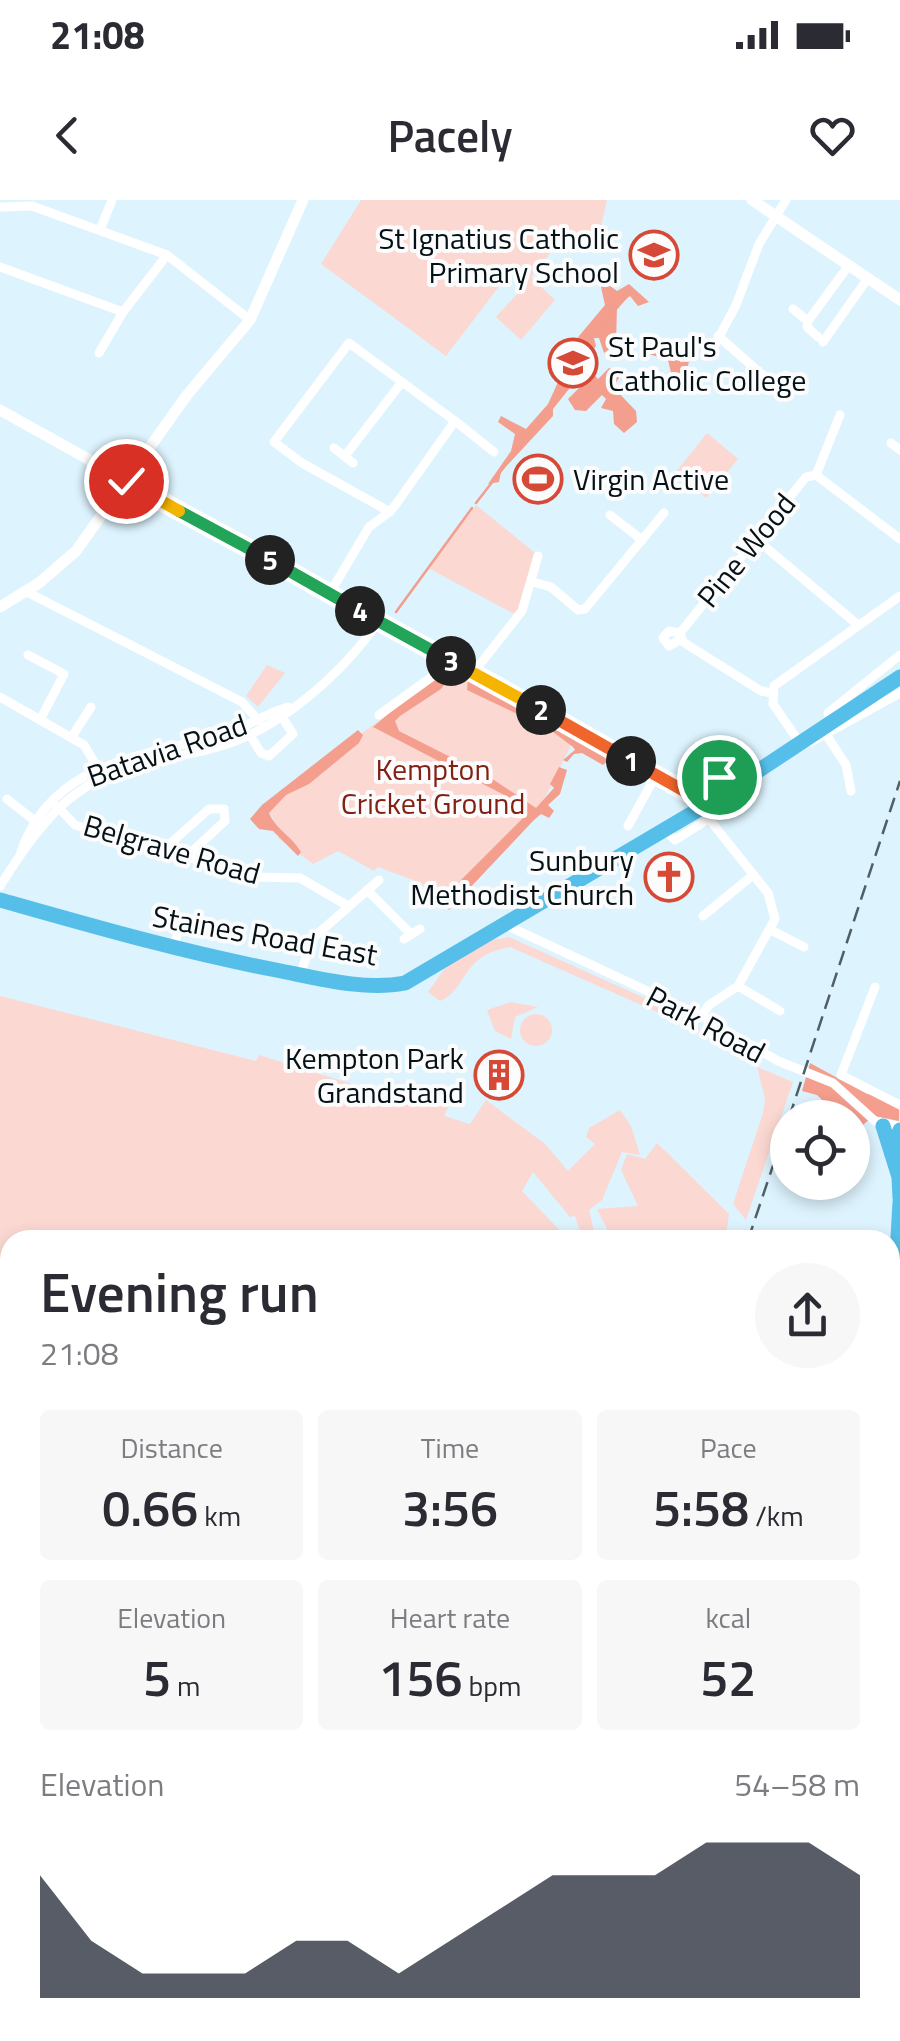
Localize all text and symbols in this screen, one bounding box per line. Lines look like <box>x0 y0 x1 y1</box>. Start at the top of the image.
text: 21:08 <box>50 6 145 64</box>
text: Pacely <box>387 101 513 169</box>
icon: back <box>40 108 95 163</box>
icon: heart <box>805 108 860 163</box>
place label: St Ignatius Catholic Primary School <box>378 215 619 295</box>
school or university icon: St Ignatius Catholic Primary School <box>628 229 680 281</box>
place label: St Paul's Catholic College <box>608 323 806 403</box>
school or university icon: St Paul's Catholic College <box>547 337 599 389</box>
pin <box>84 439 169 524</box>
sports icon: Virgin Active <box>512 453 564 505</box>
icon: check <box>99 454 154 509</box>
place label: Virgin Active <box>573 456 729 502</box>
street label: Pine Wood <box>685 483 807 617</box>
pin: 5 <box>245 535 295 585</box>
text: 5 <box>262 538 278 581</box>
pin: 4 <box>335 586 385 636</box>
text: 4 <box>352 589 368 632</box>
pin: 3 <box>426 636 476 686</box>
text: 3 <box>443 639 459 682</box>
pin: 2 <box>516 685 566 735</box>
text: 2 <box>533 688 549 731</box>
street label: Batavia Road <box>81 701 253 799</box>
pin <box>677 735 762 820</box>
pin: 1 <box>606 736 656 786</box>
text: 1 <box>623 739 639 782</box>
park label: Kempton Cricket Ground <box>341 746 525 826</box>
icon: arrive <box>692 750 747 805</box>
street label: Belgrave Road <box>78 802 266 896</box>
place label: Sunbury Methodist Church <box>410 837 634 917</box>
church icon: Sunbury Methodist Church <box>643 851 695 903</box>
street label: Staines Road East <box>149 893 382 977</box>
street label: Park Road <box>638 973 774 1075</box>
place label: Kempton Park Grandstand <box>285 1035 464 1115</box>
building icon: Kempton Park Grandstand <box>473 1049 525 1101</box>
map controls <box>770 1100 870 1200</box>
button: locate <box>770 1100 870 1200</box>
text: Evening run <box>40 1250 319 1333</box>
button: share <box>755 1263 860 1368</box>
text: 21:08 <box>40 1329 119 1377</box>
text: Distance <box>121 1426 223 1469</box>
text: Time <box>421 1426 479 1469</box>
text: Pace <box>700 1426 757 1469</box>
text: 0.66 <box>102 1469 198 1545</box>
text: 3:56 <box>402 1469 498 1545</box>
text: 5:58 <box>653 1469 749 1545</box>
text: km <box>198 1494 241 1537</box>
text: /km <box>749 1494 804 1537</box>
text: Elevation <box>117 1596 226 1639</box>
text: Heart rate <box>390 1596 510 1639</box>
text: kcal <box>705 1596 751 1639</box>
text: 5 <box>143 1639 171 1715</box>
text: 156 <box>378 1639 462 1715</box>
text: 52 <box>700 1639 756 1715</box>
text: m <box>171 1664 200 1707</box>
text: bpm <box>462 1664 522 1707</box>
text: Elevation <box>40 1760 164 1808</box>
text: 54–58 m <box>734 1760 860 1808</box>

